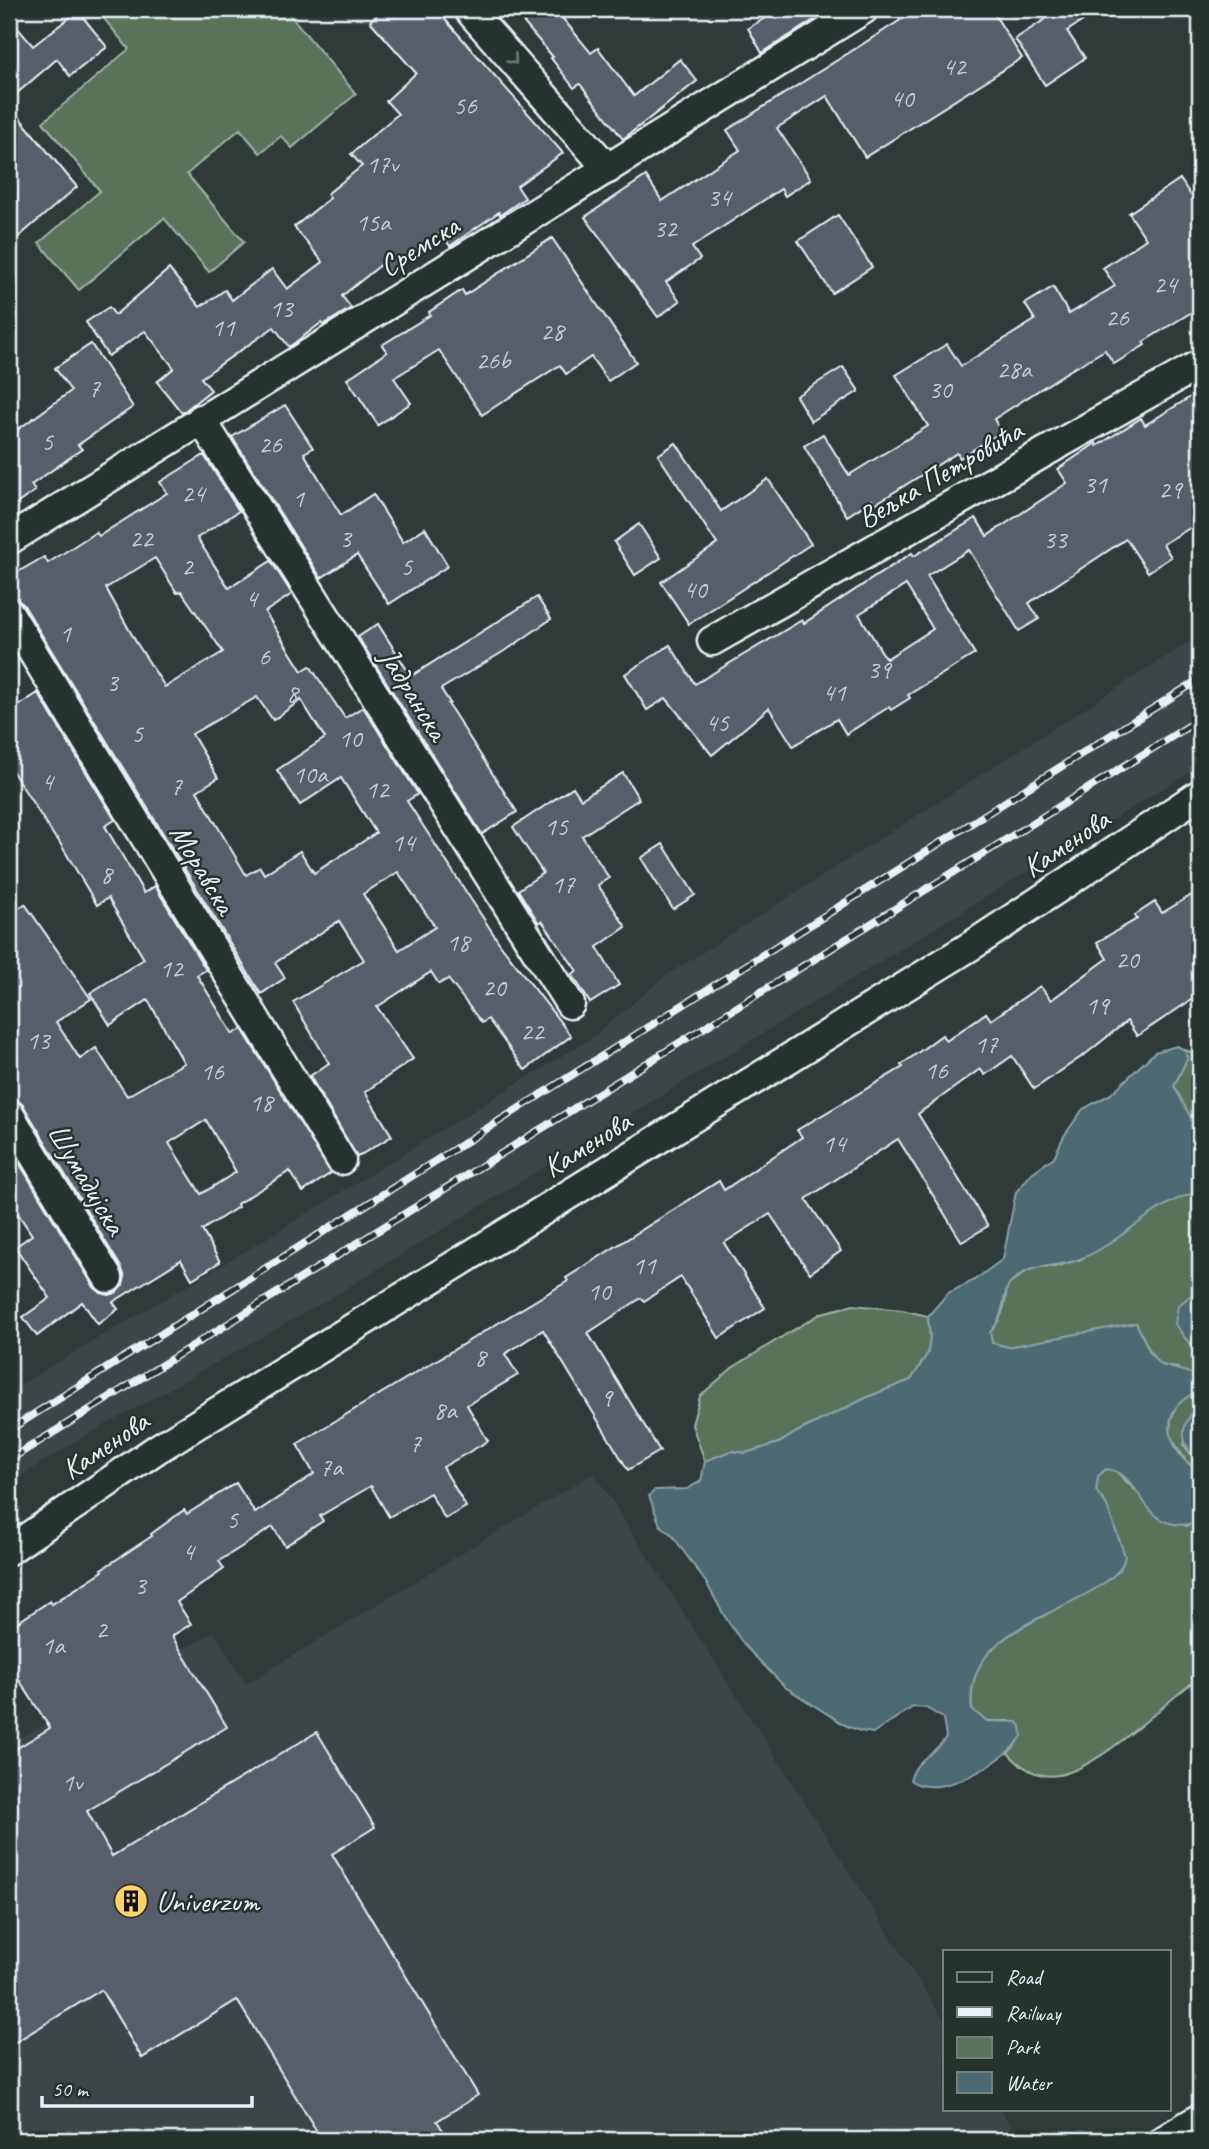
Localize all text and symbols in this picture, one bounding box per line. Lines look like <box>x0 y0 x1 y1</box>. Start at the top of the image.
house number: 42 <box>942 50 968 83</box>
one-way arrow <box>505 52 517 65</box>
house number: 40 <box>890 82 916 115</box>
house number: 56 <box>453 89 478 122</box>
house number: 17v <box>366 148 400 181</box>
house number: 34 <box>707 181 733 214</box>
house number: 15a <box>356 206 392 239</box>
street label: Сремска <box>372 206 468 285</box>
house number: 32 <box>653 212 679 245</box>
house number: 24 <box>1153 268 1179 301</box>
house number: 13 <box>269 292 295 325</box>
house number: 26 <box>1105 301 1130 334</box>
house number: 11 <box>211 311 236 344</box>
house number: 28 <box>540 315 566 348</box>
house number: 26b <box>476 344 512 377</box>
house number: 28a <box>997 353 1033 386</box>
house number: 7 <box>88 372 101 405</box>
house number: 30 <box>928 373 954 406</box>
street label: Вељка Петровића <box>850 410 1031 537</box>
house number: 5 <box>41 425 54 458</box>
house number: 26 <box>258 428 283 461</box>
house number: 31 <box>1083 468 1108 501</box>
house number: 29 <box>1158 473 1184 506</box>
house number: 24 <box>181 477 207 510</box>
house number: 1 <box>292 482 305 515</box>
house number: 22 <box>129 522 155 555</box>
house number: 3 <box>339 522 353 555</box>
house number: 33 <box>1043 523 1069 556</box>
house number: 2 <box>181 550 195 583</box>
house number: 5 <box>400 550 413 583</box>
house number: 40 <box>683 573 709 606</box>
house number: 4 <box>245 582 259 615</box>
house number: 1 <box>59 617 72 650</box>
street label: Јадранска <box>370 639 459 750</box>
house number: 6 <box>258 640 271 673</box>
house number: 39 <box>867 653 893 686</box>
house number: 3 <box>106 666 120 699</box>
house number: 41 <box>822 676 847 709</box>
house number: 8 <box>286 677 300 710</box>
house number: 45 <box>705 706 730 739</box>
house number: 5 <box>131 717 144 750</box>
house number: 10 <box>338 722 364 755</box>
house number: 10a <box>293 758 329 791</box>
house number: 4 <box>41 765 55 798</box>
house number: 7 <box>170 770 183 803</box>
house number: 12 <box>365 773 391 806</box>
street label: Каменова <box>1015 799 1118 886</box>
house number: 15 <box>544 810 569 843</box>
street label: Моравска <box>161 817 246 923</box>
house number: 14 <box>391 826 417 859</box>
house number: 8 <box>100 858 114 891</box>
house number: 17 <box>551 868 576 901</box>
house number: 18 <box>446 926 472 959</box>
house number: 20 <box>1115 943 1141 976</box>
house number: 12 <box>159 952 185 985</box>
house number: 20 <box>482 971 508 1004</box>
house number: 19 <box>1085 989 1111 1022</box>
house number: 22 <box>520 1015 546 1048</box>
house number: 13 <box>26 1024 52 1057</box>
house number: 17 <box>974 1028 999 1061</box>
house number: 16 <box>924 1054 949 1087</box>
house number: 16 <box>200 1055 225 1088</box>
house number: 18 <box>249 1086 275 1119</box>
street label: Каменова <box>536 1101 640 1186</box>
street label: Шумадијска <box>39 1116 136 1243</box>
house number: 14 <box>822 1127 848 1160</box>
house number: 11 <box>632 1249 657 1282</box>
house number: 10 <box>587 1275 613 1308</box>
house number: 8 <box>474 1341 488 1374</box>
house number: 9 <box>600 1381 614 1414</box>
house number: 8a <box>433 1394 458 1427</box>
street label: Каменова <box>54 1401 157 1488</box>
house number: 7 <box>409 1427 422 1460</box>
house number: 7a <box>319 1451 344 1484</box>
house number: 5 <box>226 1503 239 1536</box>
house number: 4 <box>182 1535 196 1568</box>
house number: 3 <box>134 1569 148 1602</box>
house number: 2 <box>95 1613 109 1646</box>
house number: 1a <box>41 1629 66 1662</box>
house number: 1v <box>62 1766 85 1799</box>
building icon: Univerzum <box>112 1882 150 1920</box>
place label: Univerzum <box>156 1882 261 1920</box>
legend <box>943 1950 1170 2110</box>
text: Road <box>1006 1964 1045 1990</box>
text: Railway <box>1006 2000 1062 2026</box>
text: Park <box>1006 2034 1041 2060</box>
scale bar <box>42 2065 252 2109</box>
text: Water <box>1006 2070 1053 2096</box>
text: 50 m <box>52 2076 90 2102</box>

